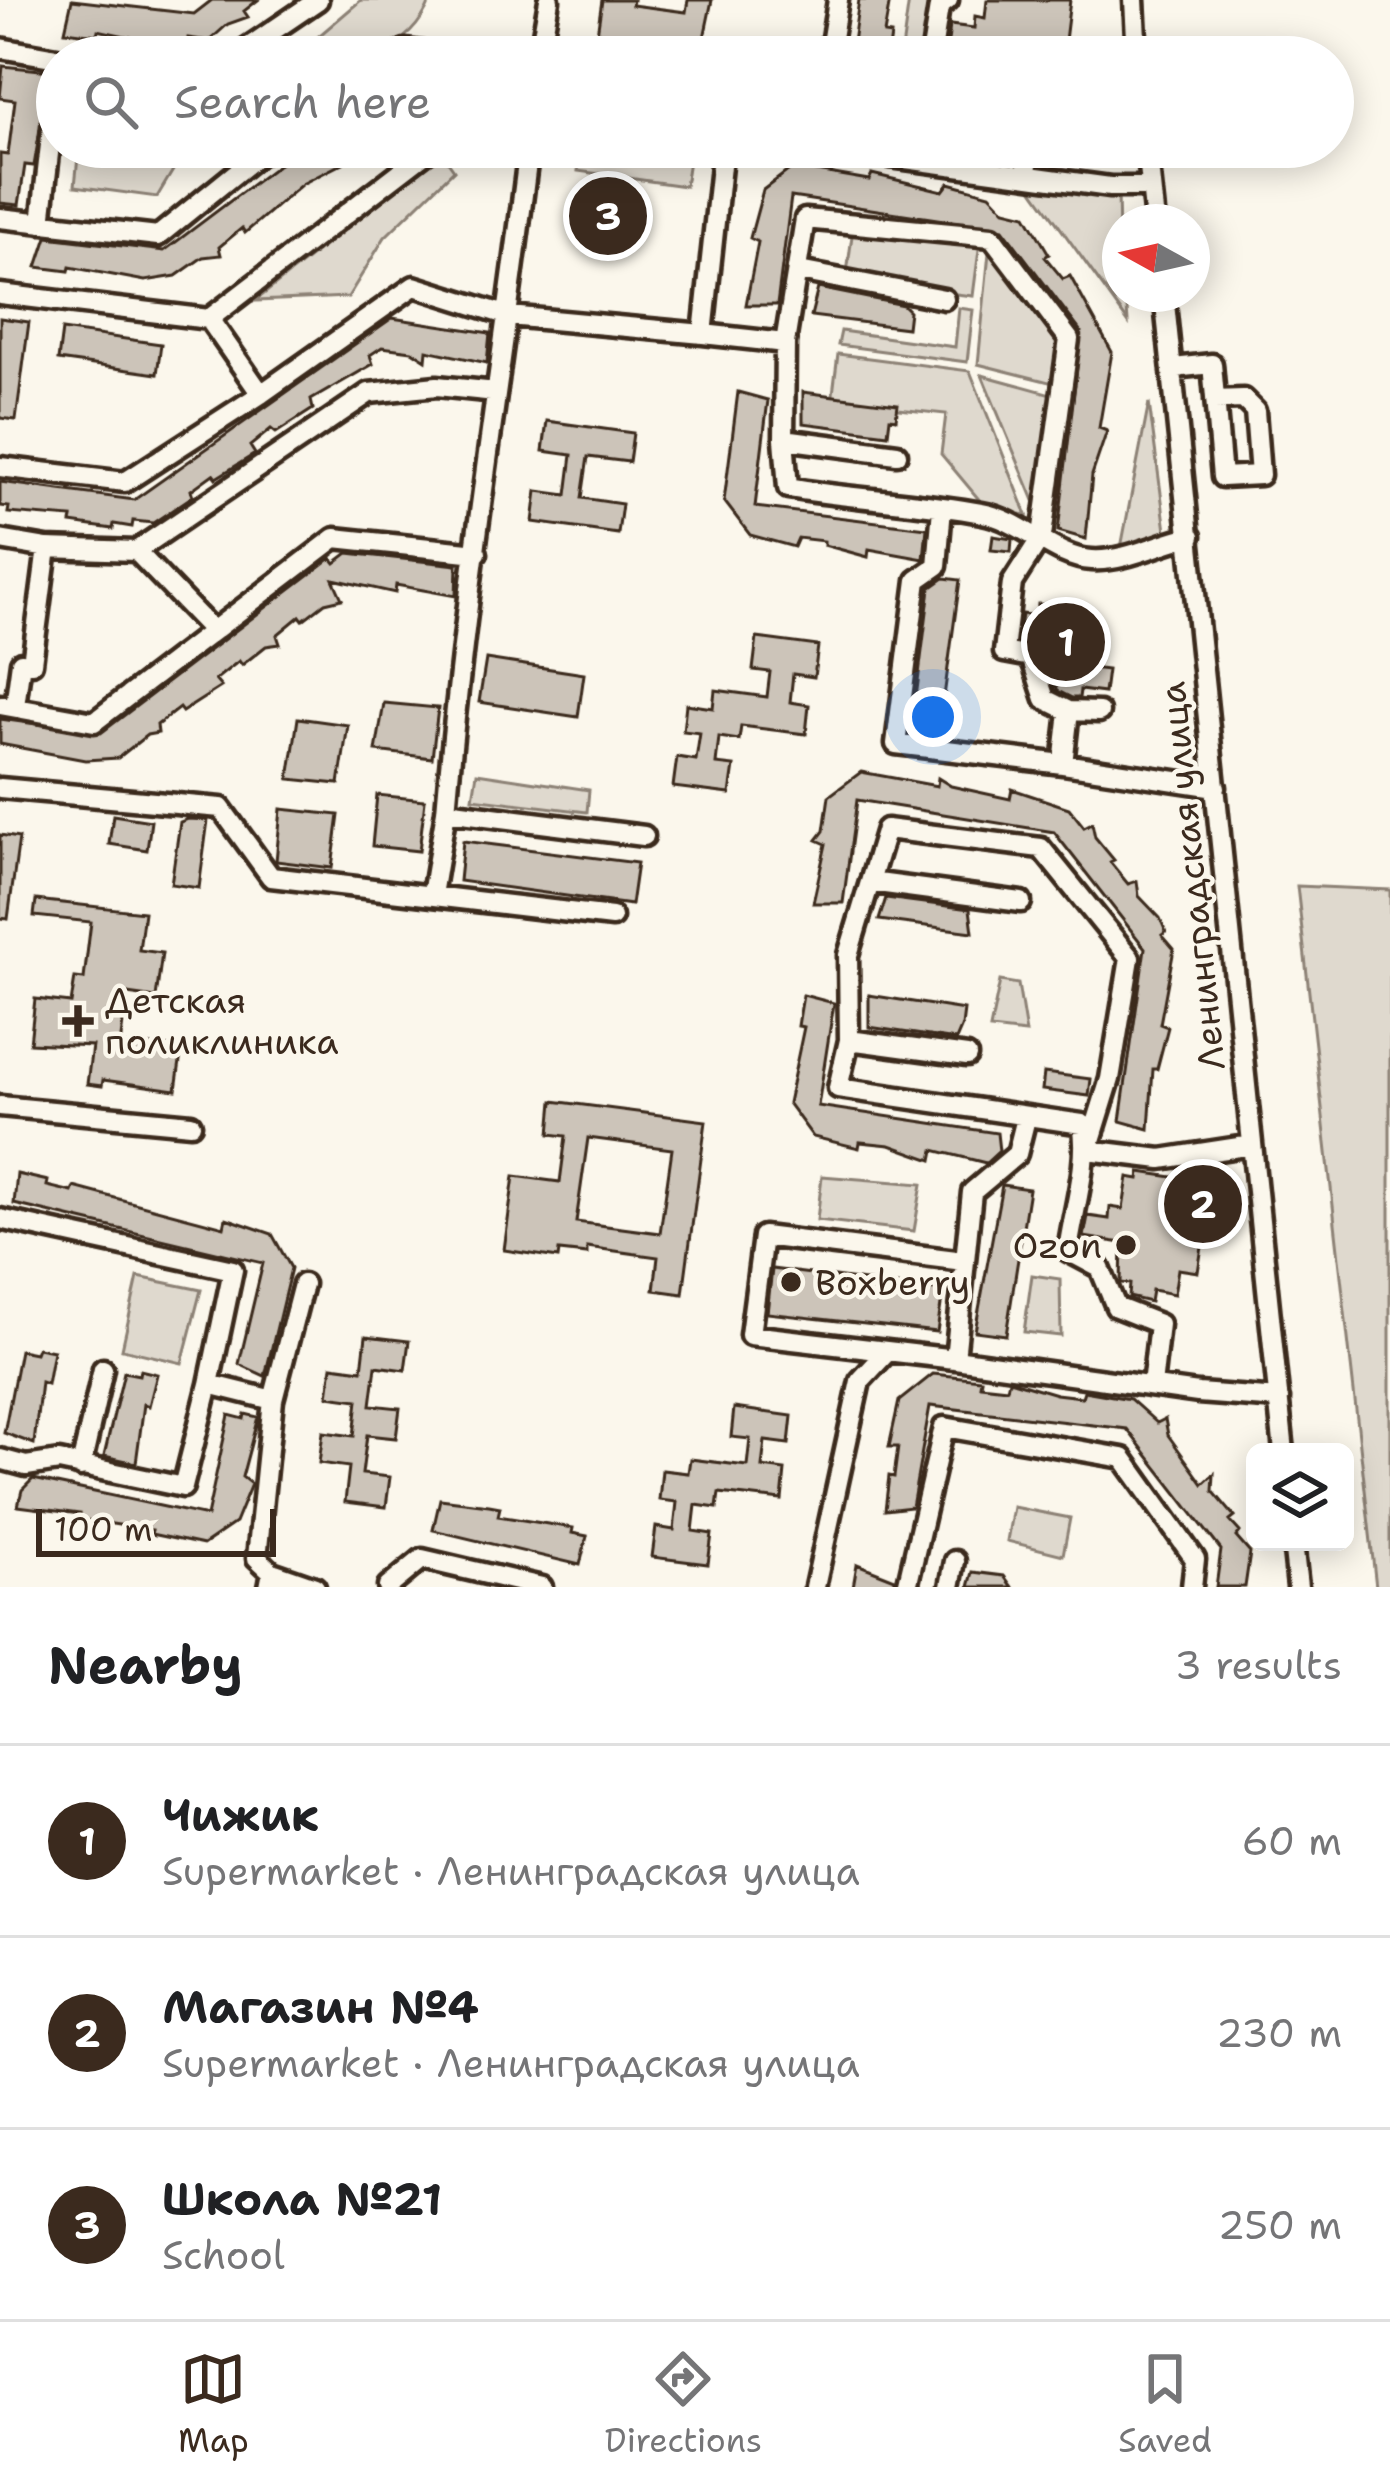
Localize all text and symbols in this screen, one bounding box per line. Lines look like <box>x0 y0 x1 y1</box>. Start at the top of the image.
search box <box>36 36 1354 168</box>
icon: search <box>78 69 144 135</box>
text: Search here <box>174 72 431 132</box>
pin: 3 <box>569 171 647 261</box>
north arrow <box>1102 204 1210 312</box>
pin: 1 <box>1027 597 1105 687</box>
street label: Ленинградская улица <box>1147 679 1237 1073</box>
your location <box>903 687 963 747</box>
place label: Детская поликлиника <box>105 976 339 1066</box>
marker: Детская поликлиника <box>62 1005 94 1037</box>
pin: 2 <box>1164 1159 1242 1249</box>
place label: Ozon <box>1013 1221 1102 1270</box>
marker: Ozon <box>1113 1232 1139 1258</box>
place label: Boxberry <box>815 1258 970 1307</box>
marker: Boxberry <box>778 1269 804 1295</box>
map controls <box>1246 1443 1354 1551</box>
button: layers <box>1246 1443 1354 1551</box>
scale bar <box>36 1503 276 1556</box>
text: 100 m <box>54 1507 153 1552</box>
text: Nearby <box>48 1631 243 1699</box>
text: 3 results <box>1175 1639 1342 1691</box>
text: Чижик <box>162 1785 319 1845</box>
text: 1 <box>78 1815 96 1867</box>
text: 60 m <box>1242 1815 1342 1867</box>
text: Supermarket · Ленинградская улица <box>162 1845 860 1897</box>
text: Магазин №4 <box>162 1977 479 2037</box>
text: 2 <box>73 2007 101 2059</box>
text: 230 m <box>1216 2007 1342 2059</box>
text: Supermarket · Ленинградская улица <box>162 2037 860 2089</box>
text: Школа №21 <box>162 2169 442 2229</box>
text: 3 <box>73 2199 101 2251</box>
text: 250 m <box>1218 2199 1342 2251</box>
text: School <box>162 2229 285 2281</box>
tab: Map <box>178 2346 249 2463</box>
tab: Directions <box>605 2346 762 2463</box>
tab: Saved <box>1118 2346 1212 2463</box>

